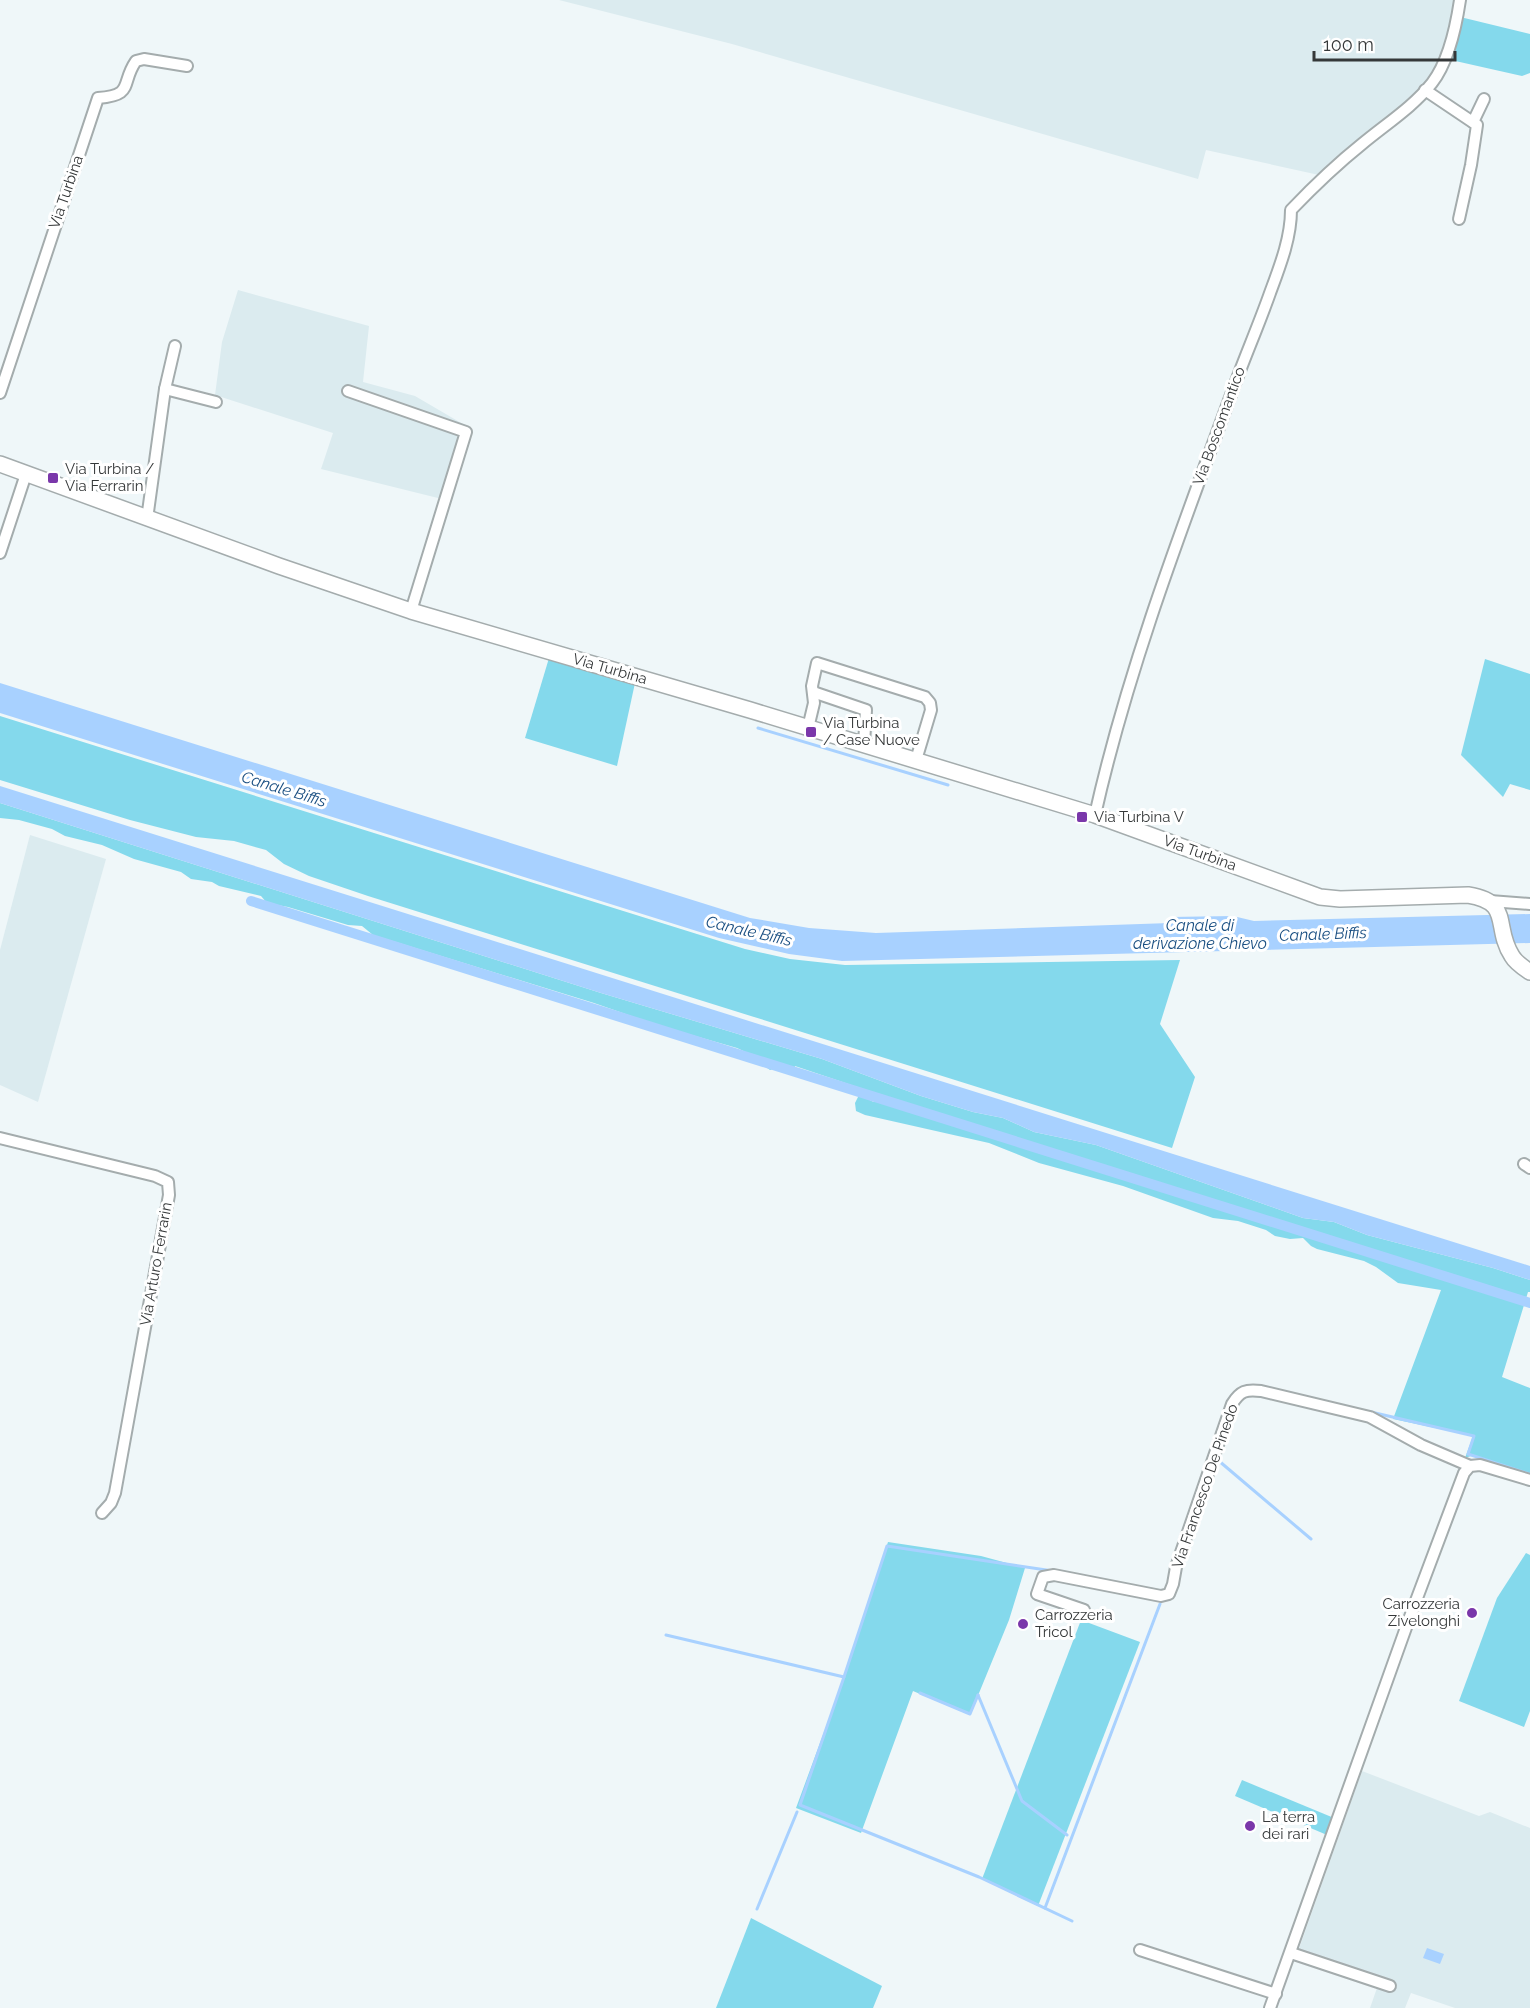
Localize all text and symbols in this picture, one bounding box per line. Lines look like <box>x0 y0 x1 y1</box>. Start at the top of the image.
scale bar <box>1314 24 1455 62</box>
text: 100 m <box>1323 34 1374 55</box>
street label: Via Turbina <box>45 153 87 231</box>
street label: Via Boscomantico <box>1189 364 1249 488</box>
place label: Via Turbina / Via Ferrarin <box>65 460 154 495</box>
marker: Via Turbina / Via Ferrarin <box>46 471 60 485</box>
street label: Via Turbina <box>571 650 649 688</box>
place label: Via Turbina / Case Nuove <box>823 714 920 749</box>
marker: Via Turbina / Case Nuove <box>804 725 818 739</box>
water label: Canale Biffis <box>239 767 329 811</box>
place label: Via Turbina V <box>1094 808 1184 826</box>
marker: Via Turbina V <box>1075 810 1089 824</box>
street label: Via Turbina <box>1161 831 1239 875</box>
water label: Canale Biffis <box>704 912 794 950</box>
water label: Canale di derivazione Chievo <box>1133 916 1267 953</box>
water label: Canale Biffis <box>1279 923 1368 945</box>
street label: Via Arturo Ferrarin <box>136 1201 176 1327</box>
street label: Via Francesco De Pinedo <box>1168 1401 1242 1571</box>
place label: Carrozzeria Zivelonghi <box>1382 1595 1460 1630</box>
place label: Carrozzeria Tricol <box>1035 1606 1113 1641</box>
marker: Carrozzeria Zivelonghi <box>1465 1606 1479 1620</box>
marker: Carrozzeria Tricol <box>1016 1617 1030 1631</box>
place label: La terra dei rari <box>1262 1808 1315 1843</box>
marker: La terra dei rari <box>1243 1819 1257 1833</box>

